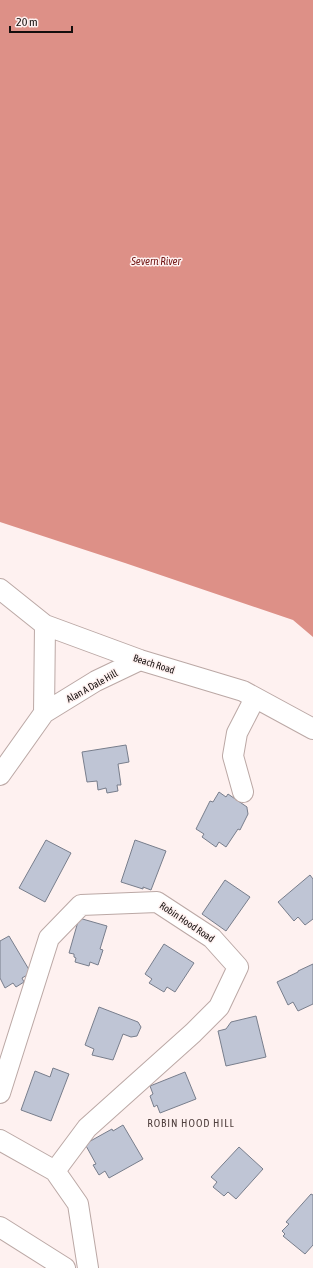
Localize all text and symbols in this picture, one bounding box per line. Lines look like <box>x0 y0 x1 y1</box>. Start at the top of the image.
scale bar <box>10 8 72 34</box>
text: 20 m <box>16 15 38 29</box>
water label: Severn River <box>130 255 182 267</box>
street label: Beach Road <box>132 652 176 676</box>
street label: Alan A Dale Hill <box>64 667 120 705</box>
street label: Robin Hood Road <box>158 900 217 944</box>
district label: ROBIN HOOD HILL <box>147 1117 235 1129</box>

